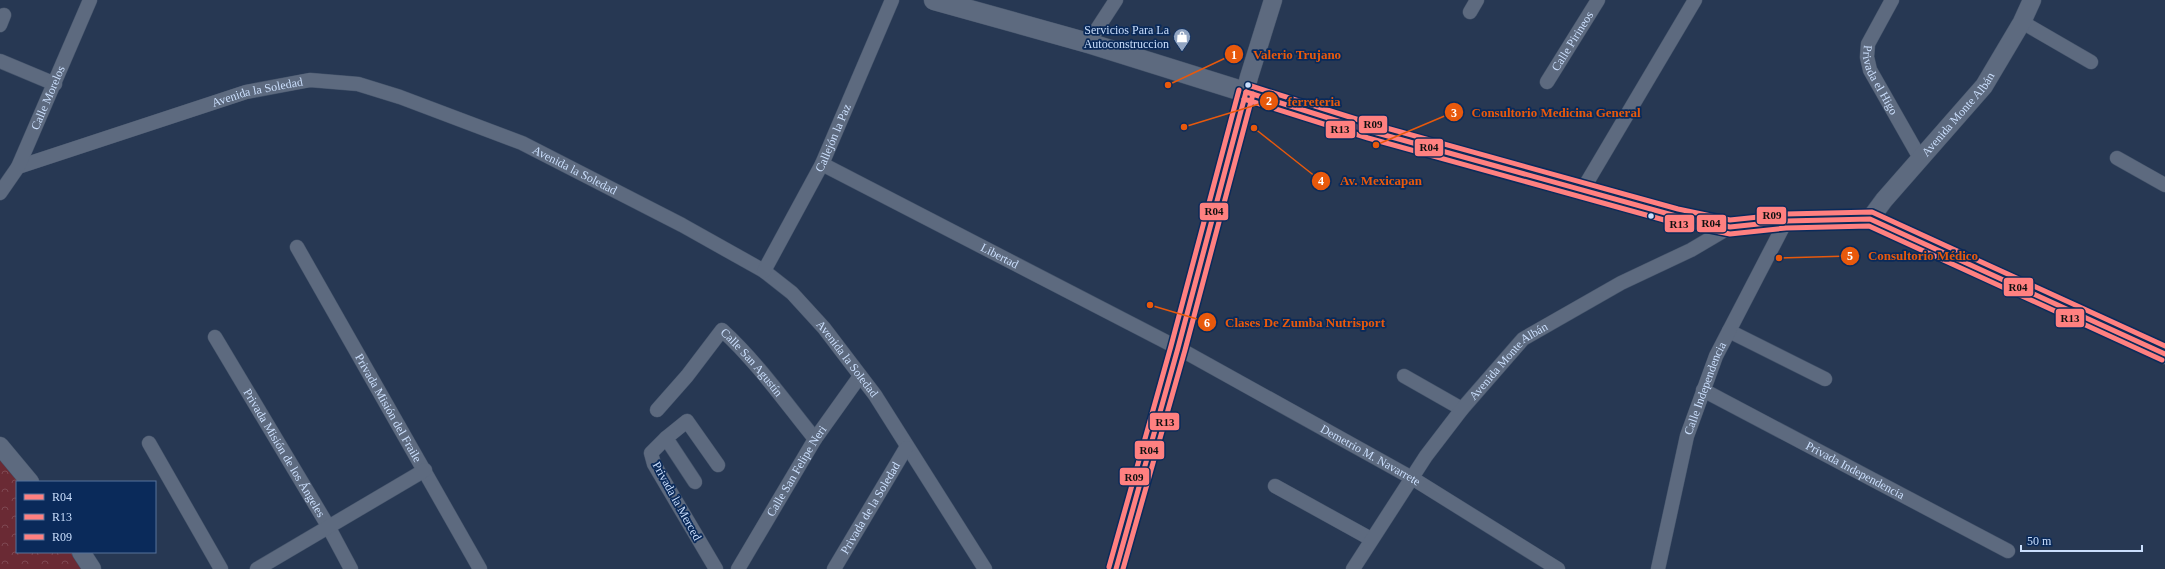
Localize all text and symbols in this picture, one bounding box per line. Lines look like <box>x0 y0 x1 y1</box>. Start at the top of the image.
street label: Calle Pirineos <box>1549 9 1596 74</box>
place label: Servicios Para La Autoconstruccion <box>1084 23 1170 51</box>
shop icon: Servicios Para La Autoconstruccion <box>1172 27 1192 52</box>
callout: Valerio Trujano <box>1224 42 1349 67</box>
street label: Privada el Higo <box>1860 45 1901 117</box>
text: Valerio Trujano <box>1253 47 1341 62</box>
text: 1 <box>1231 48 1237 62</box>
street label: Calle Morelos <box>28 63 68 132</box>
street label: Avenida Monte Albán <box>1919 70 1998 159</box>
street label: Avenida la Soledad <box>210 75 304 110</box>
unlabelled marker <box>1243 80 1253 90</box>
callout: ferreteria <box>1259 89 1349 114</box>
text: 2 <box>1266 94 1272 108</box>
text: ferreteria <box>1287 94 1341 109</box>
callout: Consultorio Medicina General <box>1444 100 1649 125</box>
street label: Callejón la Paz <box>812 102 854 174</box>
text: Consultorio Medicina General <box>1472 105 1641 120</box>
text: 3 <box>1451 106 1457 120</box>
line badge: R09 <box>1358 115 1388 134</box>
text: R09 <box>1364 118 1383 130</box>
line badge: R13 <box>1325 120 1356 139</box>
text: R13 <box>1331 123 1350 135</box>
line badge: R04 <box>1414 138 1444 157</box>
text: R04 <box>1420 141 1439 153</box>
street label: Avenida la Soledad <box>530 143 619 198</box>
callout: Av. Mexicapan <box>1311 168 1430 193</box>
text: Av. Mexicapan <box>1340 173 1423 188</box>
text: 4 <box>1318 174 1324 188</box>
line badge: R04 <box>1199 202 1229 221</box>
text: R04 <box>1205 205 1224 217</box>
line badge: R09 <box>1756 206 1787 225</box>
text: R09 <box>1763 209 1782 221</box>
unlabelled marker <box>1646 211 1656 221</box>
line badge: R13 <box>1664 214 1695 233</box>
line badge: R04 <box>1696 214 1727 233</box>
text: R04 <box>1702 217 1721 229</box>
text: R13 <box>1670 218 1689 230</box>
street label: Libertad <box>978 240 1021 271</box>
callout: Consultorio Médico <box>1840 243 1986 268</box>
text: Consultorio Médico <box>1868 248 1978 263</box>
text: 5 <box>1847 249 1853 263</box>
line badge: R04 <box>2003 277 2034 297</box>
text: R04 <box>2009 281 2028 293</box>
line badge: R13 <box>2055 308 2085 328</box>
callout: Clases De Zumba Nutrisport <box>1197 310 1393 335</box>
text: R13 <box>2061 312 2080 324</box>
text: Clases De Zumba Nutrisport <box>1225 315 1386 330</box>
text: 6 <box>1204 316 1210 330</box>
street label: Avenida la Soledad <box>813 317 881 400</box>
street label: Avenida Monte Albán <box>1466 319 1550 403</box>
street label: Calle San Agustín <box>718 325 786 399</box>
street label: Calle Independencia <box>1681 339 1729 437</box>
street label: Privada Misión del Fraile <box>352 351 425 465</box>
street label: Privada Misión de los Ángeles <box>240 386 328 520</box>
line badge: R13 <box>1149 412 1180 431</box>
text: R13 <box>1156 416 1175 428</box>
street label: Calle San Felipe Neri <box>764 422 830 519</box>
street label: Demetrio M. Navarrete <box>1318 422 1423 489</box>
street label: Privada Independencia <box>1803 439 1907 502</box>
line badge: R04 <box>1134 440 1165 460</box>
text: R04 <box>1140 444 1159 456</box>
street label: Privada la Merced <box>650 459 704 543</box>
street label: Privada de la Soledad <box>838 460 903 556</box>
line badge: R09 <box>1119 467 1150 486</box>
text: R09 <box>1125 471 1144 483</box>
legend <box>16 481 156 553</box>
text: R04 <box>52 490 72 504</box>
text: R13 <box>52 510 72 524</box>
scale bar <box>2021 527 2142 553</box>
text: R09 <box>52 530 72 544</box>
text: 50 m <box>2027 534 2052 548</box>

